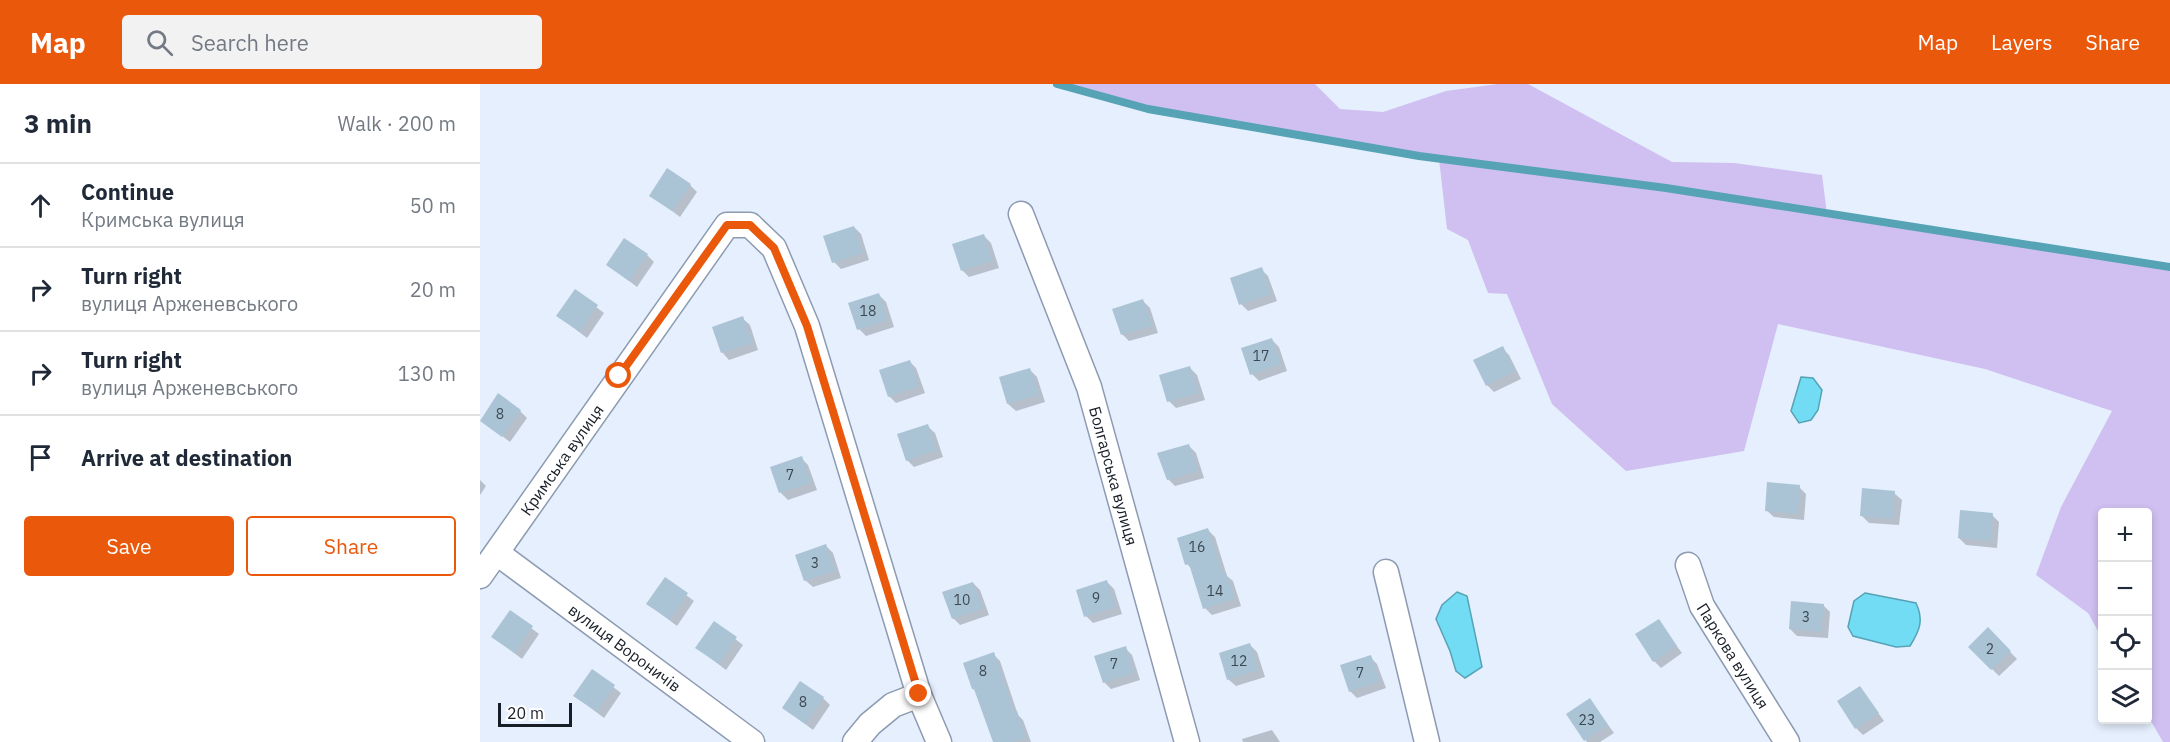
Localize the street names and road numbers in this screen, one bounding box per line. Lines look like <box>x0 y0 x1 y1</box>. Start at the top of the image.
street label: Кримська вулиця <box>516 401 608 519</box>
street label: Болгарська вулиця <box>1085 404 1142 547</box>
street label: вулиця Вороничів <box>565 599 685 696</box>
street label: Паркова вулиця <box>1693 599 1774 712</box>

